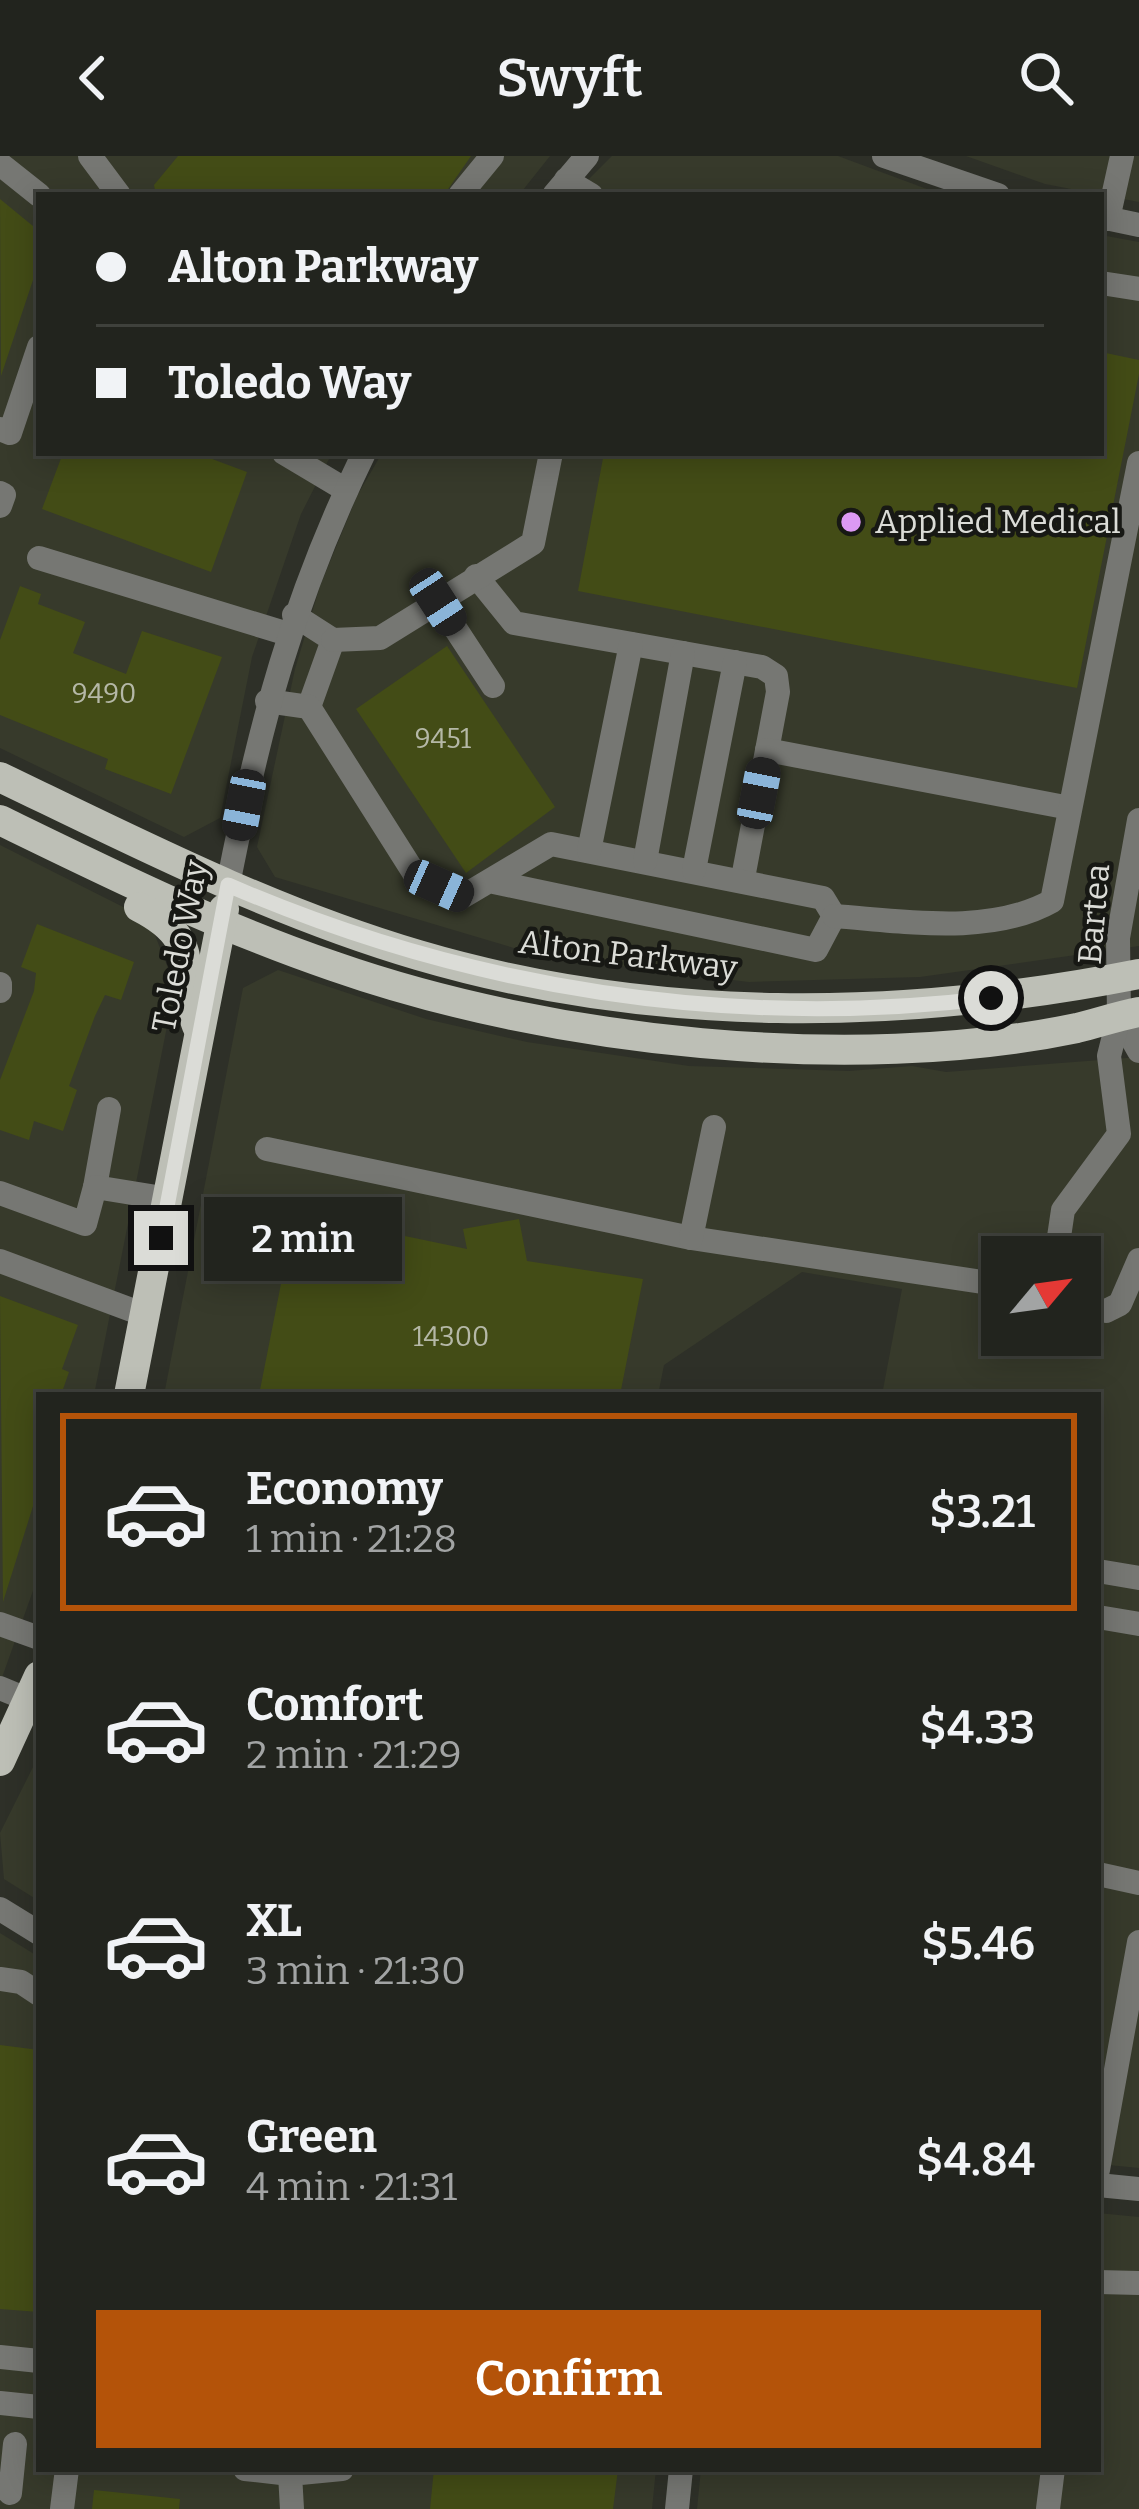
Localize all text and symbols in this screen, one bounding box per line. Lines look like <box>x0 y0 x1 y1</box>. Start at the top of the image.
icon: back <box>60 45 126 111</box>
icon: search <box>1013 45 1079 111</box>
text: Swyft <box>496 46 643 110</box>
text: Alton Parkway <box>168 240 478 294</box>
text: Toledo Way <box>168 356 411 410</box>
place label: Applied Medical <box>875 502 1121 542</box>
marker: Applied Medical <box>838 509 864 535</box>
car <box>403 562 473 642</box>
house number: 9490 <box>72 678 136 710</box>
house number: 9451 <box>415 723 471 755</box>
car <box>734 754 784 832</box>
car <box>219 766 269 844</box>
car <box>399 855 479 917</box>
street label: Toledo Way <box>144 856 216 1036</box>
street label: Bartea <box>1070 862 1118 966</box>
street label: Alton Parkway <box>516 922 740 988</box>
route start <box>964 971 1018 1025</box>
callout: 2 min <box>203 1196 401 1280</box>
route end <box>134 1211 188 1265</box>
text: 2 min <box>251 1216 355 1262</box>
north arrow <box>981 1236 1101 1356</box>
map controls <box>981 1236 1101 1356</box>
house number: 14300 <box>413 1321 489 1353</box>
icon: car <box>102 1458 210 1566</box>
text: Economy <box>246 1462 443 1516</box>
text: $3.21 <box>929 1485 1035 1539</box>
text: 1 min · 21:28 <box>246 1516 457 1562</box>
icon: car <box>102 1674 210 1782</box>
text: Comfort <box>246 1678 424 1732</box>
text: $4.33 <box>919 1701 1035 1755</box>
text: 2 min · 21:29 <box>246 1732 462 1778</box>
icon: car <box>102 1890 210 1998</box>
text: XL <box>246 1894 302 1948</box>
text: $5.46 <box>921 1917 1035 1971</box>
text: 3 min · 21:30 <box>246 1948 466 1994</box>
icon: car <box>102 2106 210 2214</box>
text: Green <box>246 2110 377 2164</box>
text: $4.84 <box>916 2133 1035 2187</box>
text: 4 min · 21:31 <box>246 2164 457 2210</box>
button: Confirm <box>96 2310 1041 2448</box>

